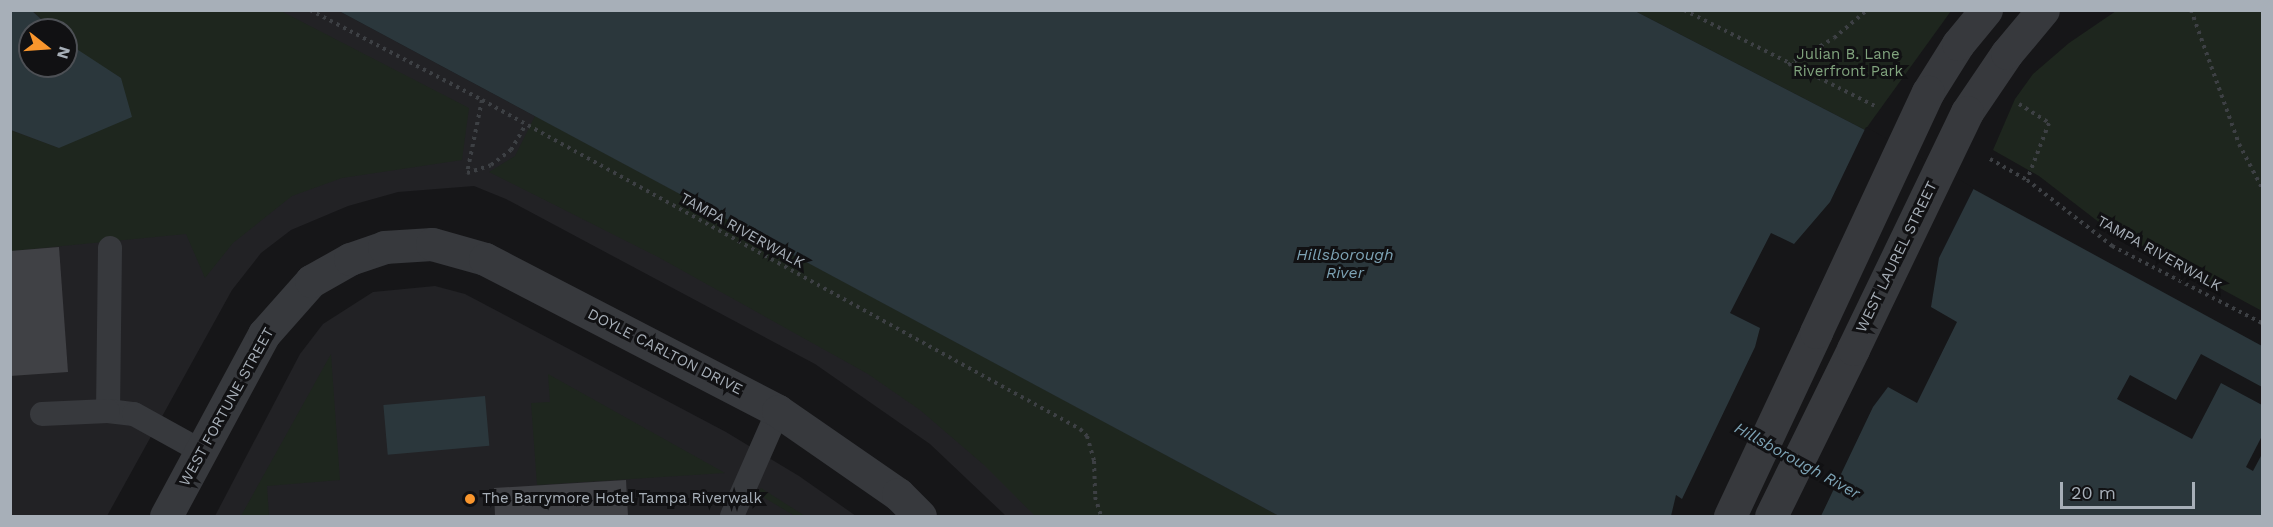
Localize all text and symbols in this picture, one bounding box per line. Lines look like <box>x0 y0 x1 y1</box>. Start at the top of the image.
north arrow <box>18 18 78 78</box>
text: N <box>53 44 75 61</box>
park label: Julian B. Lane Riverfront Park <box>1793 45 1903 80</box>
street label: WEST LAUREL STREET <box>1852 178 1942 336</box>
street label: TAMPA RIVERWALK <box>676 189 808 273</box>
street label: TAMPA RIVERWALK <box>2093 212 2225 296</box>
water label: Hillsborough River <box>1296 245 1394 283</box>
street label: DOYLE CARLTON DRIVE <box>585 305 745 399</box>
street label: WEST FORTUNE STREET <box>176 324 278 490</box>
water label: Hillsborough River <box>1731 419 1863 503</box>
scale bar <box>2063 470 2198 508</box>
text: 20 m <box>2071 482 2116 503</box>
place label: The Barrymore Hotel Tampa Riverwalk <box>482 490 763 508</box>
marker: The Barrymore Hotel Tampa Riverwalk <box>463 492 477 506</box>

